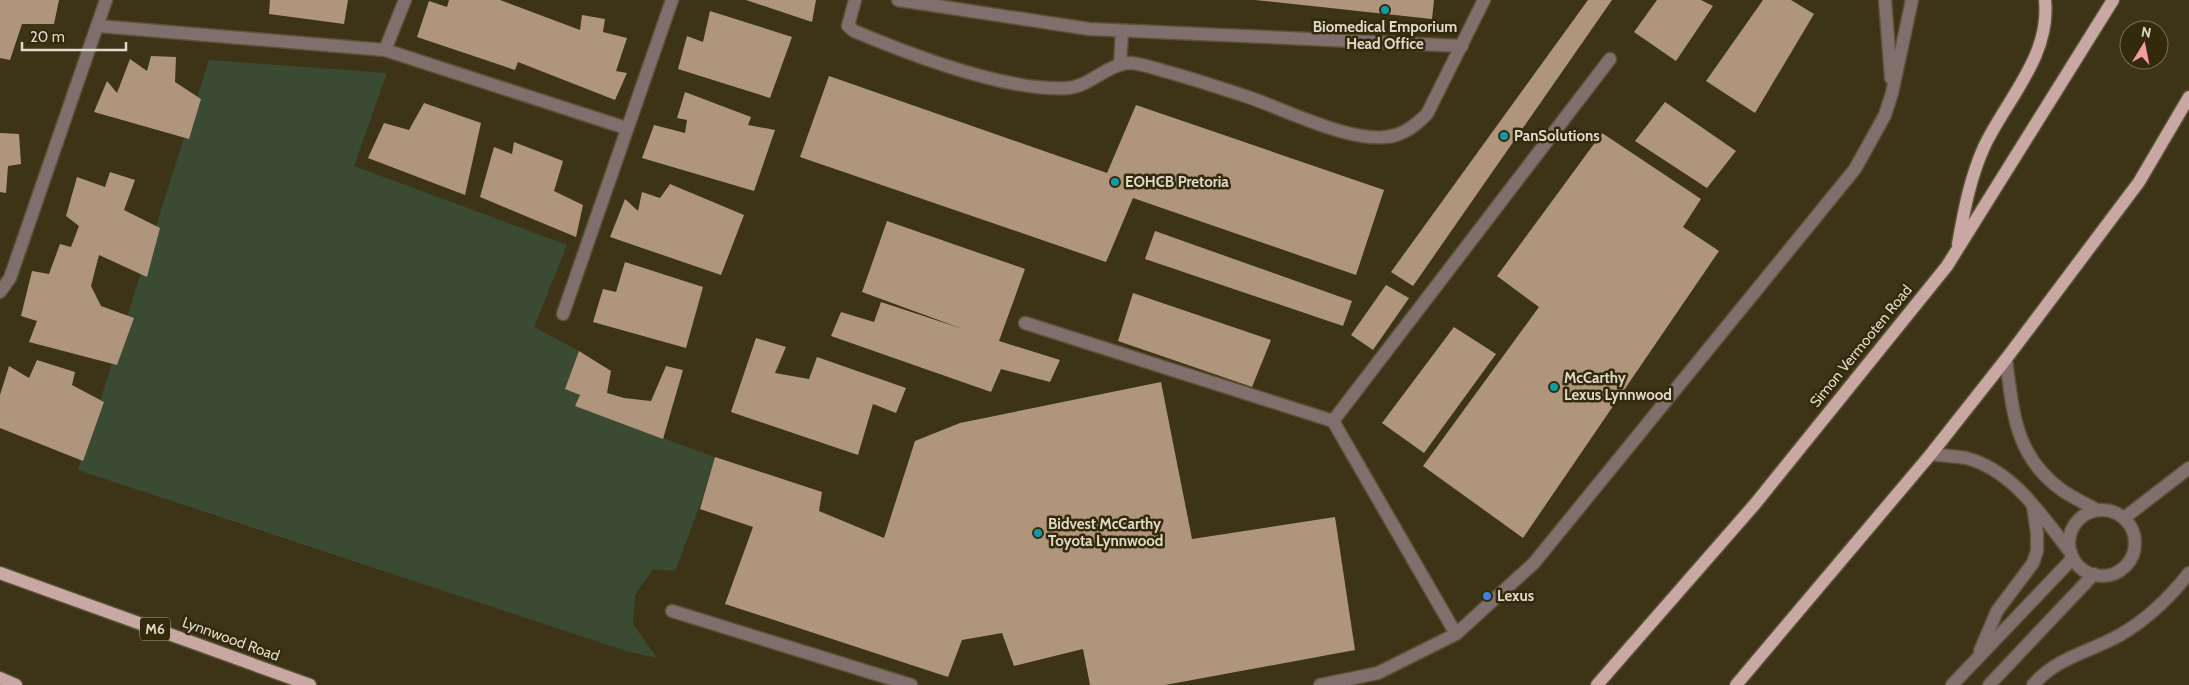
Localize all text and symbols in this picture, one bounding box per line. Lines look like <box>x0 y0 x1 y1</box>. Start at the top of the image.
marker: Biomedical Emporium Head Office <box>1379 4 1391 16</box>
place label: Biomedical Emporium Head Office <box>1313 18 1457 53</box>
scale bar <box>22 20 126 52</box>
north arrow <box>2119 20 2169 70</box>
text: N <box>2140 22 2153 42</box>
text: 20 m <box>30 28 65 46</box>
place label: PanSolutions <box>1514 127 1600 145</box>
marker: PanSolutions <box>1498 130 1510 142</box>
place label: EOHCB Pretoria <box>1125 173 1229 191</box>
marker: EOHCB Pretoria <box>1109 176 1121 188</box>
street label: Simon Vermooten Road <box>1806 281 1916 411</box>
place label: McCarthy Lexus Lynnwood <box>1564 369 1672 404</box>
marker: McCarthy Lexus Lynnwood <box>1548 381 1560 393</box>
place label: Bidvest McCarthy Toyota Lynnwood <box>1048 515 1163 550</box>
marker: Bidvest McCarthy Toyota Lynnwood <box>1032 527 1044 539</box>
place label: Lexus <box>1497 587 1534 605</box>
marker: Lexus <box>1481 590 1493 602</box>
street label: Lynnwood Road <box>180 613 282 665</box>
road number: M6 <box>140 618 170 640</box>

